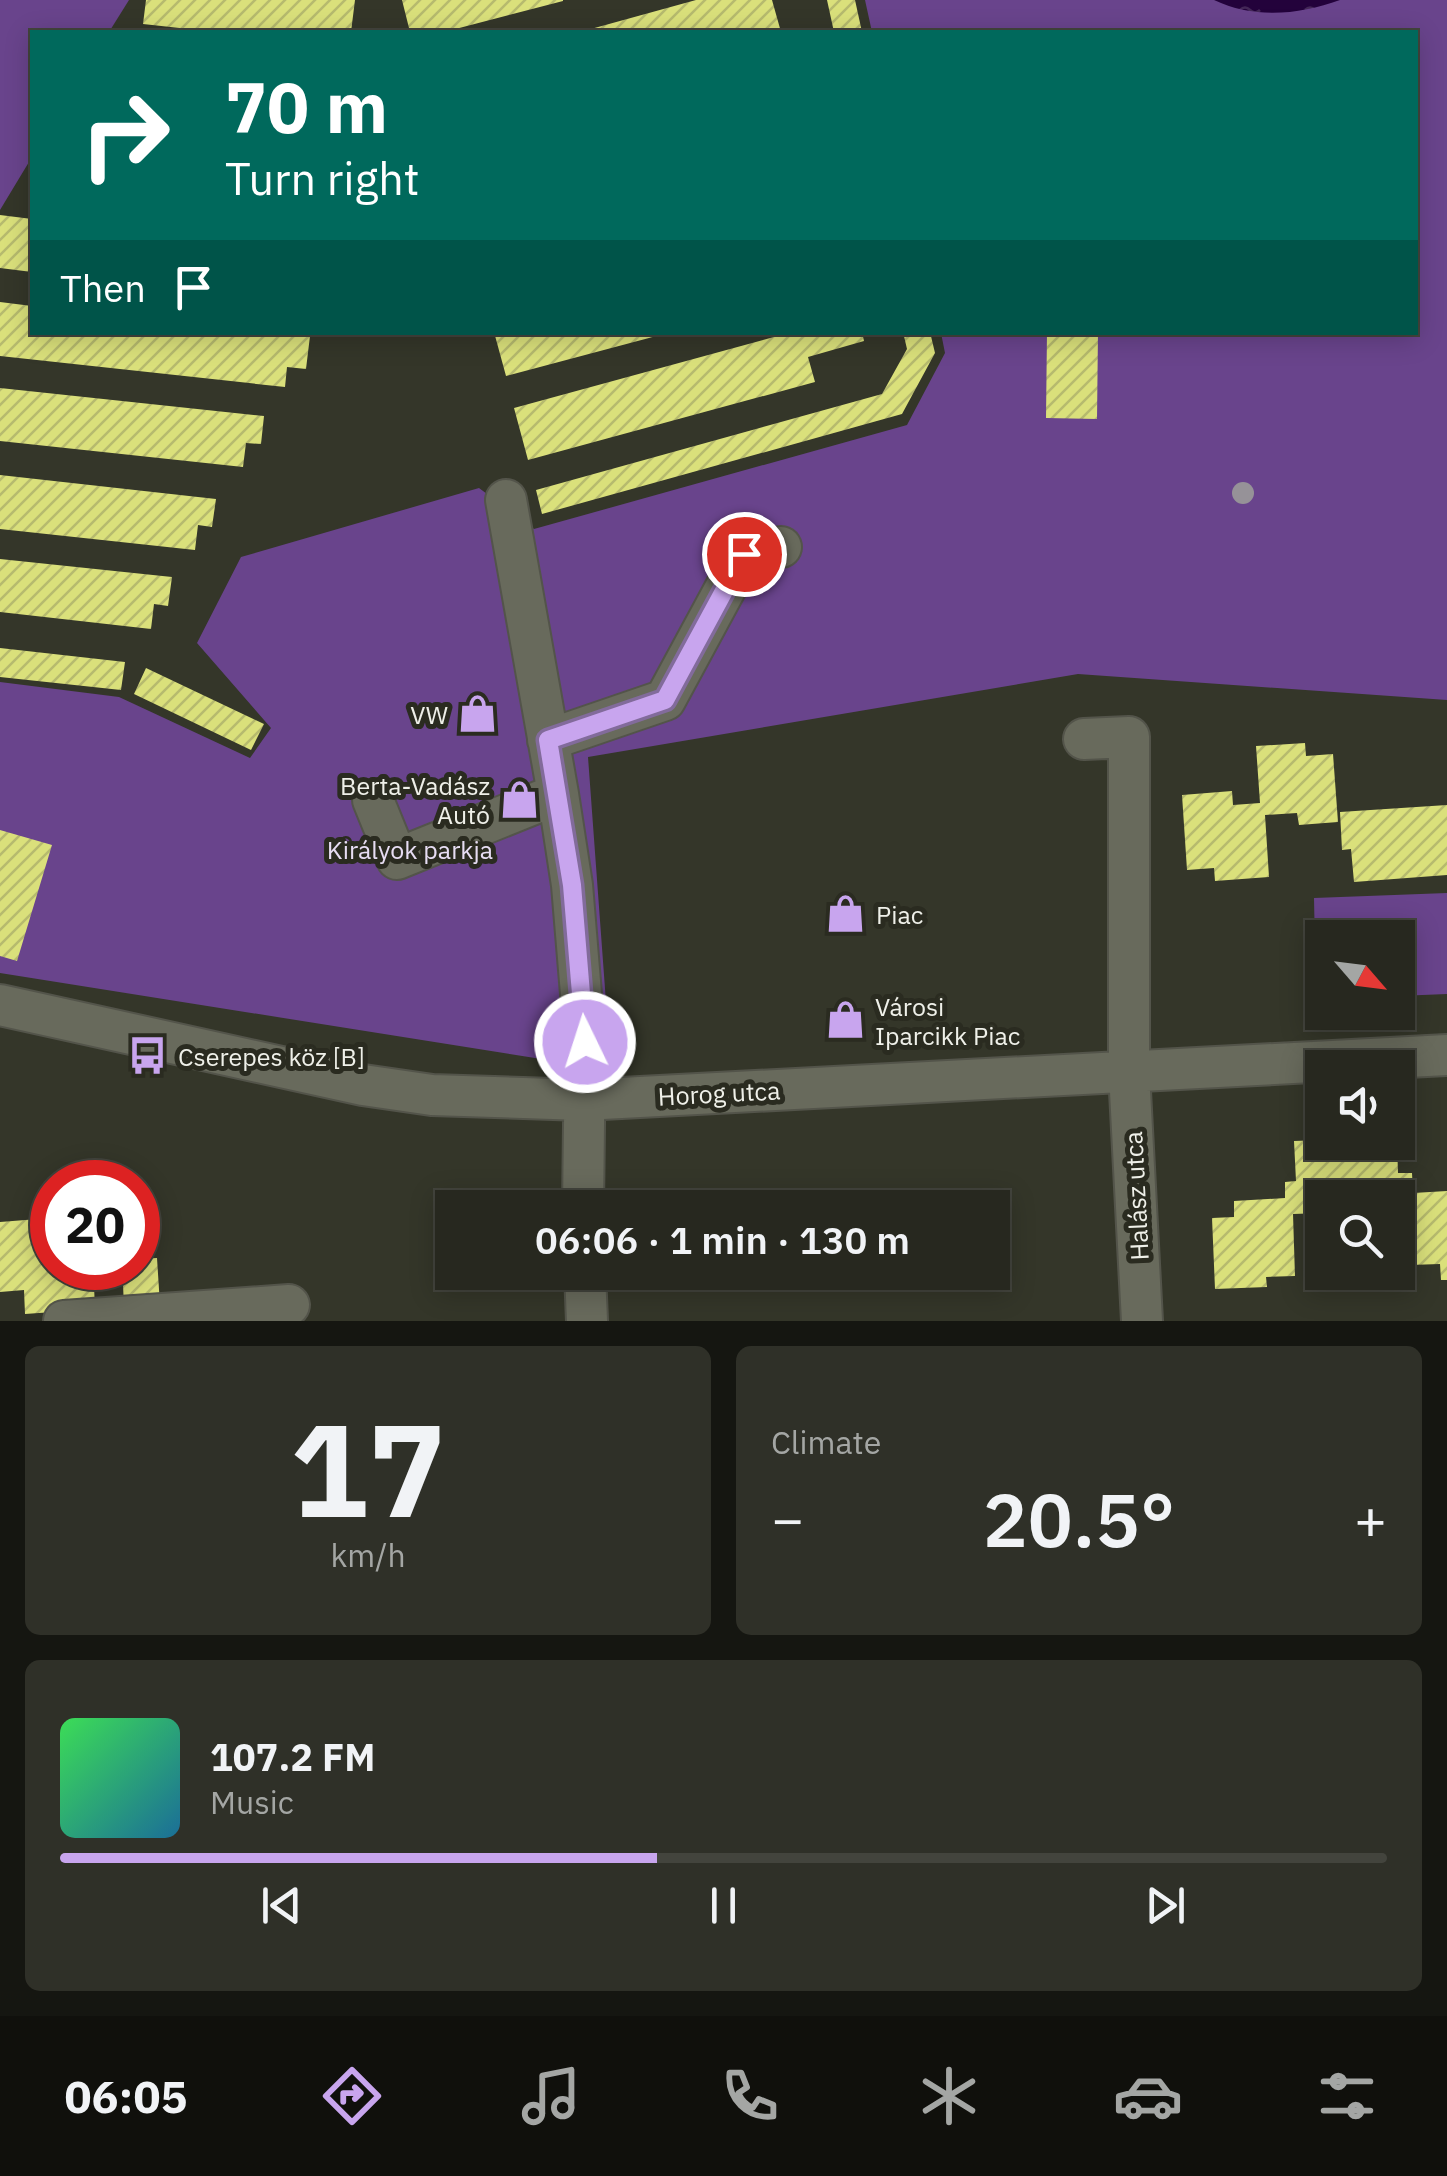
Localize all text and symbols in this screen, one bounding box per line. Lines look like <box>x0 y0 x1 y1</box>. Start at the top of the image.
text: 70 m <box>225 61 388 152</box>
icon: right <box>60 70 190 200</box>
text: Turn right <box>225 149 420 207</box>
icon: arrive <box>166 260 221 315</box>
text: Then <box>60 263 146 312</box>
pin <box>702 512 787 597</box>
icon: arrive <box>717 527 772 582</box>
shop icon: VW <box>457 693 499 735</box>
place label: VW <box>410 698 448 731</box>
place label: Berta-Vadász Autó <box>340 769 490 831</box>
shop icon: Berta-Vadász Autó <box>499 778 541 820</box>
park label: Királyok parkja <box>327 833 493 866</box>
shop icon: Piac <box>825 893 867 935</box>
place label: Piac <box>876 898 923 931</box>
north arrow <box>1305 920 1415 1030</box>
map controls <box>1305 920 1415 1290</box>
position arrow <box>533 990 637 1094</box>
place label: Városi Iparcikk Piac <box>875 990 1020 1052</box>
shop icon: Városi Iparcikk Piac <box>824 999 866 1041</box>
bus stop icon: Cserepes köz [B] <box>127 1035 169 1077</box>
place label: Cserepes köz [B] <box>178 1040 365 1073</box>
button: sound <box>1305 1050 1415 1160</box>
street label: Horog utca <box>657 1073 781 1113</box>
street label: Halász utca <box>1116 1131 1156 1261</box>
speed limit sign: 20 <box>30 1160 160 1290</box>
button: search <box>1305 1180 1415 1290</box>
text: 06:06 · 1 min · 130 m <box>535 1215 910 1264</box>
text: 17 <box>290 1384 446 1553</box>
text: Climate <box>771 1421 881 1463</box>
text: 20.5° <box>983 1470 1175 1568</box>
text: − <box>771 1483 804 1554</box>
text: + <box>1354 1483 1387 1554</box>
text: km/h <box>330 1534 406 1576</box>
text: 107.2 FM <box>210 1732 375 1781</box>
text: Music <box>210 1781 294 1823</box>
icon: previous <box>254 1878 309 1933</box>
icon: pause <box>696 1878 751 1933</box>
icon: next <box>1138 1878 1193 1933</box>
icon: directions <box>317 2061 387 2131</box>
icon: music <box>516 2061 586 2131</box>
icon: phone <box>715 2061 785 2131</box>
icon: climate <box>914 2061 984 2131</box>
icon: car <box>1113 2061 1183 2131</box>
icon: filters <box>1312 2061 1382 2131</box>
text: 06:05 <box>65 2067 187 2125</box>

